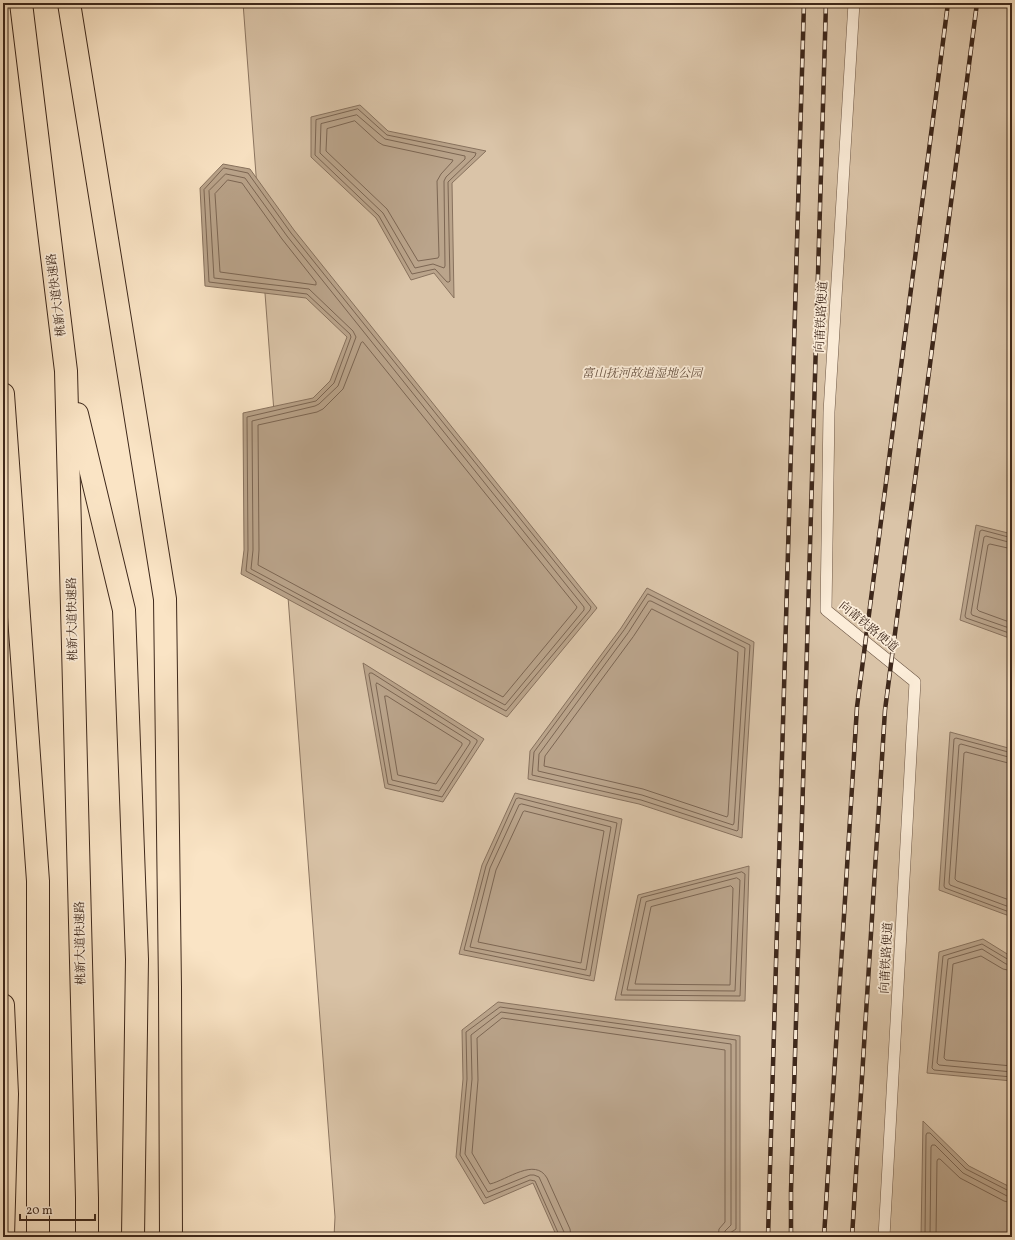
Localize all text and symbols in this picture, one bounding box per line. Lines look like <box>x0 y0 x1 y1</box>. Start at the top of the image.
street label: 桃新大道快速路 <box>44 252 70 338</box>
street label: 向莆铁路便道 <box>812 281 832 353</box>
park label: 富山抚河故道湿地公园 <box>582 366 704 382</box>
street label: 桃新大道快速路 <box>64 577 82 661</box>
street label: 向莆铁路便道 <box>835 598 901 656</box>
street label: 桃新大道快速路 <box>72 901 90 985</box>
street label: 向莆铁路便道 <box>877 922 897 994</box>
scale bar <box>20 1196 95 1222</box>
text: 20 m <box>26 1203 53 1219</box>

